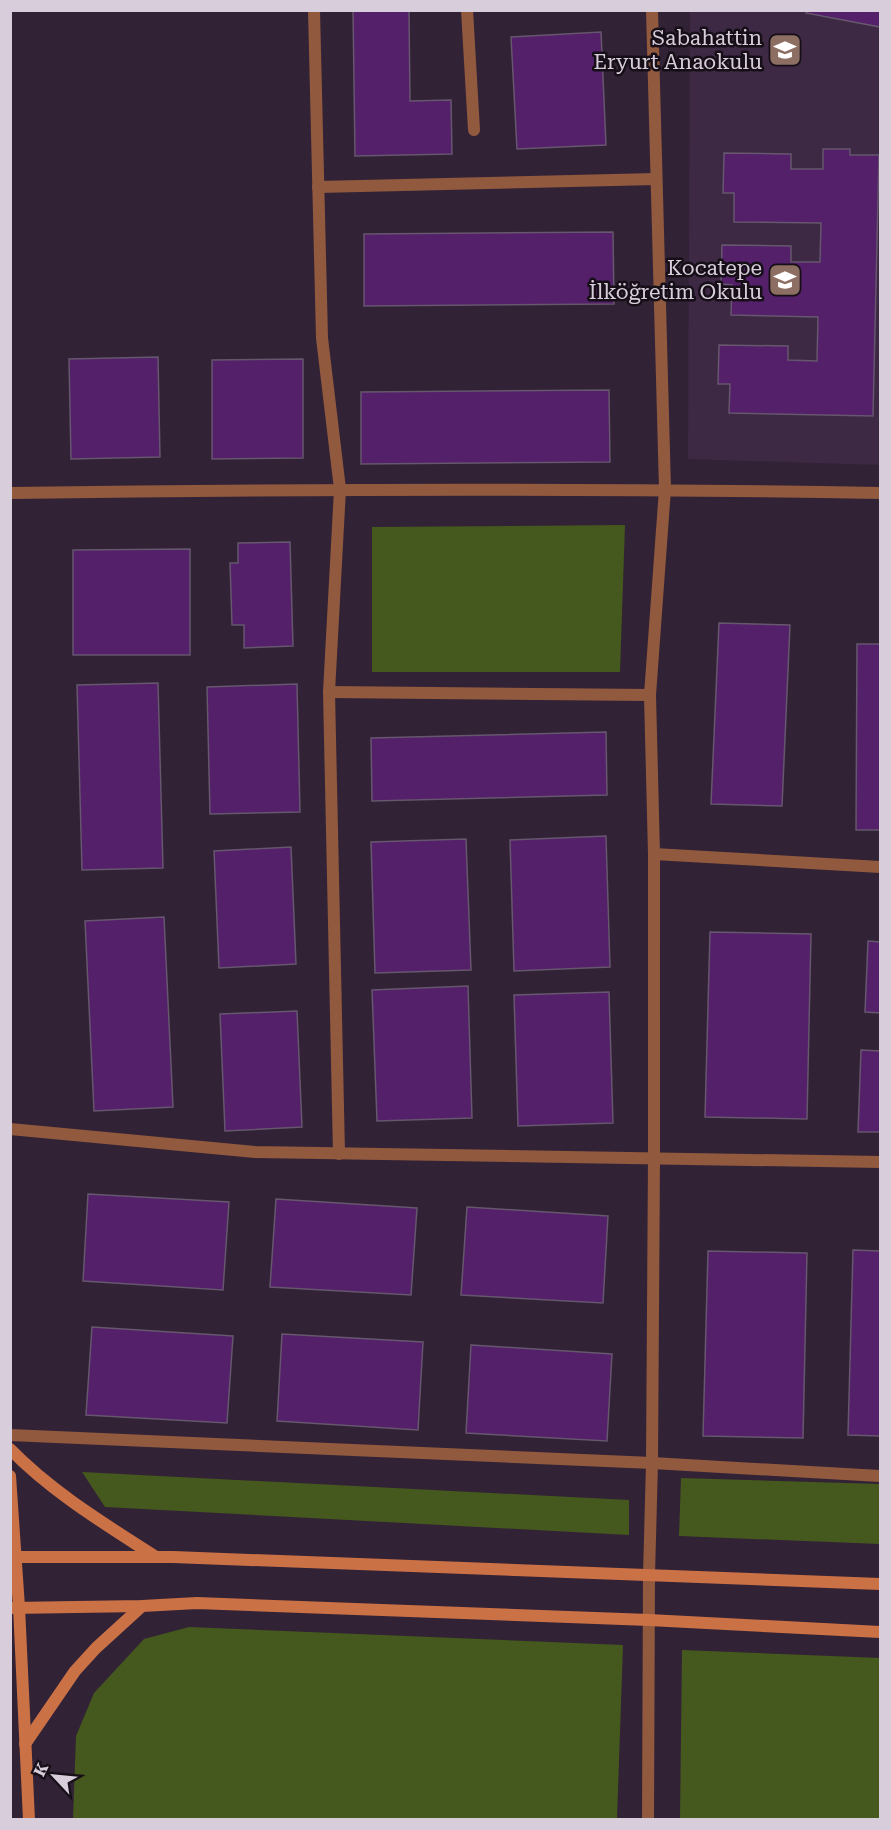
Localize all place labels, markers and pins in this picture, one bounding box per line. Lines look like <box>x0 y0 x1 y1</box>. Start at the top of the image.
place label: Sabahattin Eryurt Anaokulu <box>594 26 762 74</box>
school or university icon: Sabahattin Eryurt Anaokulu <box>767 32 803 68</box>
place label: Kocatepe İlköğretim Okulu <box>589 256 762 304</box>
school or university icon: Kocatepe İlköğretim Okulu <box>767 262 803 298</box>

